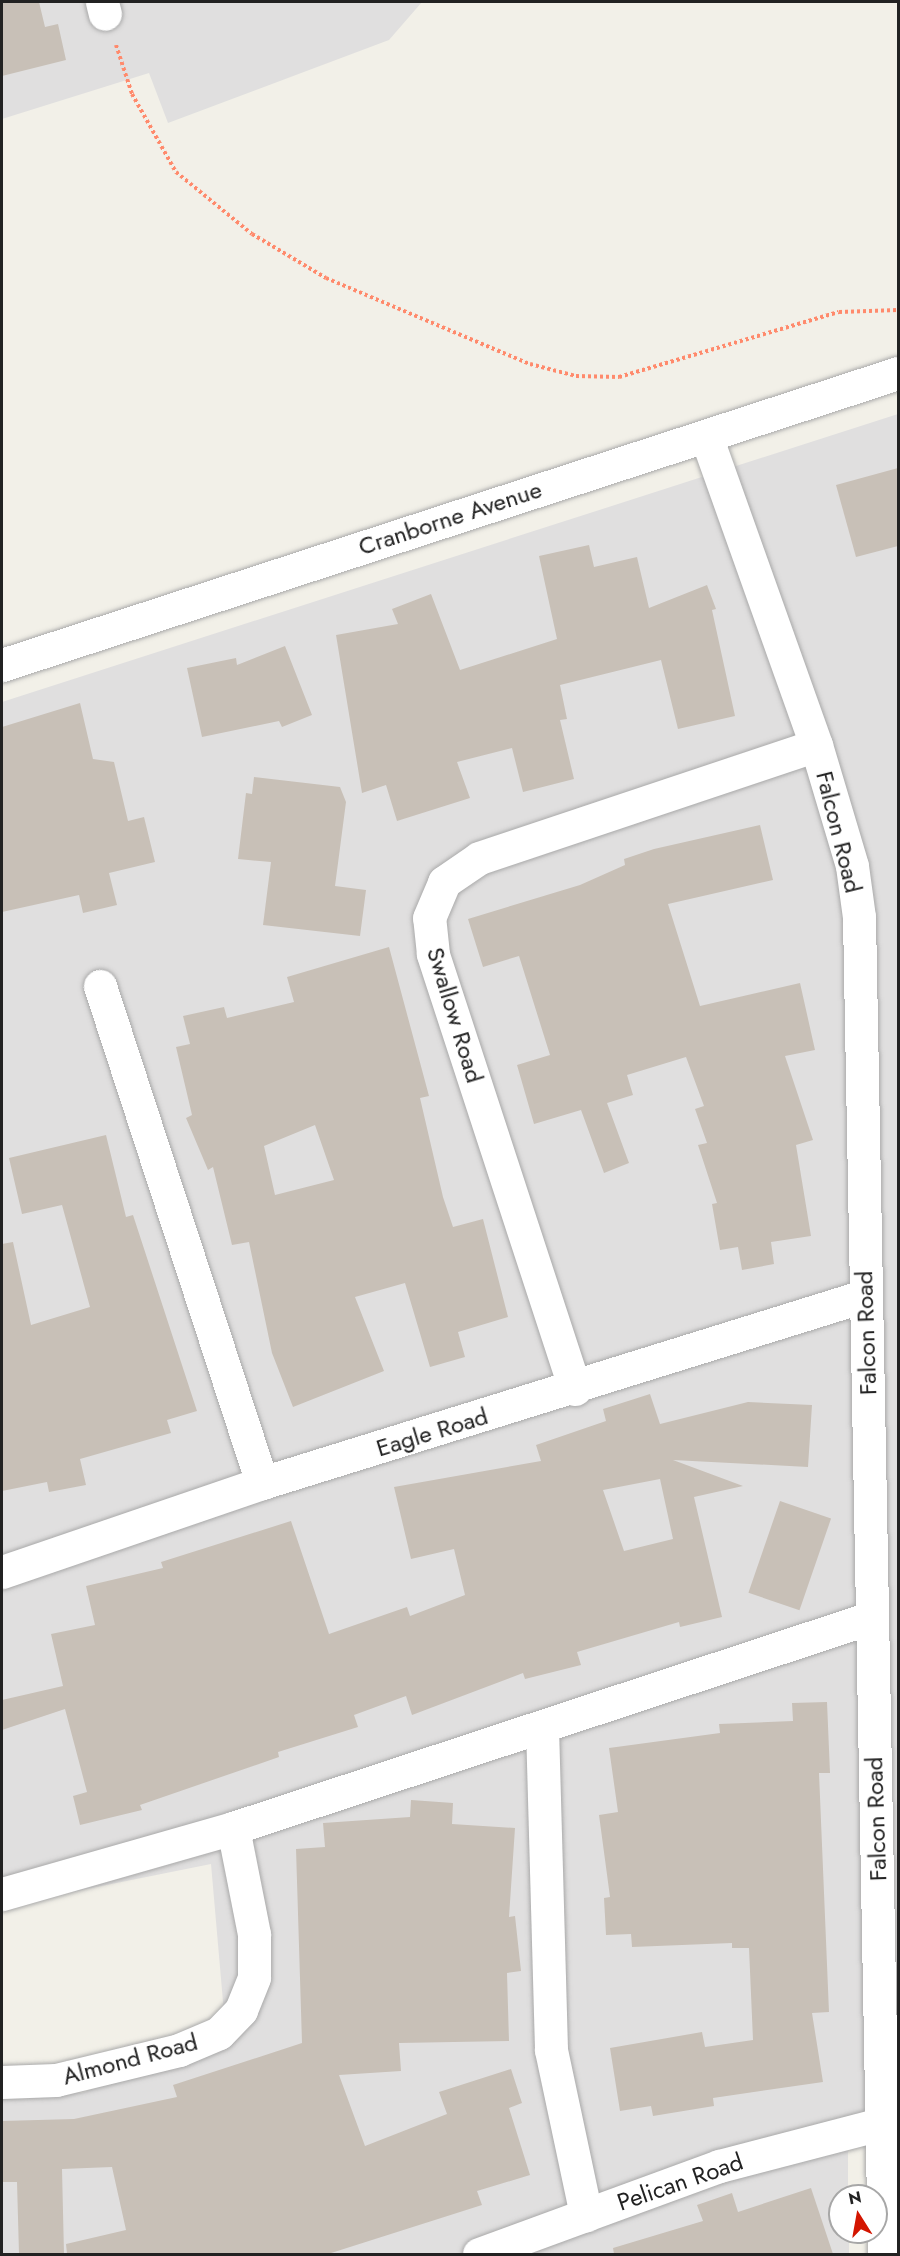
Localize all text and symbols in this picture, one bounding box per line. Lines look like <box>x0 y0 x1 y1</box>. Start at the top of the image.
street label: Cranborne Avenue <box>355 475 545 561</box>
street label: Falcon Road <box>810 768 868 896</box>
street label: Swallow Road <box>421 944 489 1086</box>
street label: Falcon Road <box>849 1270 883 1396</box>
street label: Eagle Road <box>373 1401 491 1463</box>
street label: Falcon Road <box>859 1756 893 1882</box>
street label: Almond Road <box>59 2027 201 2091</box>
street label: Pelican Road <box>613 2147 747 2217</box>
north arrow <box>828 2184 888 2244</box>
text: N <box>846 2185 863 2210</box>

